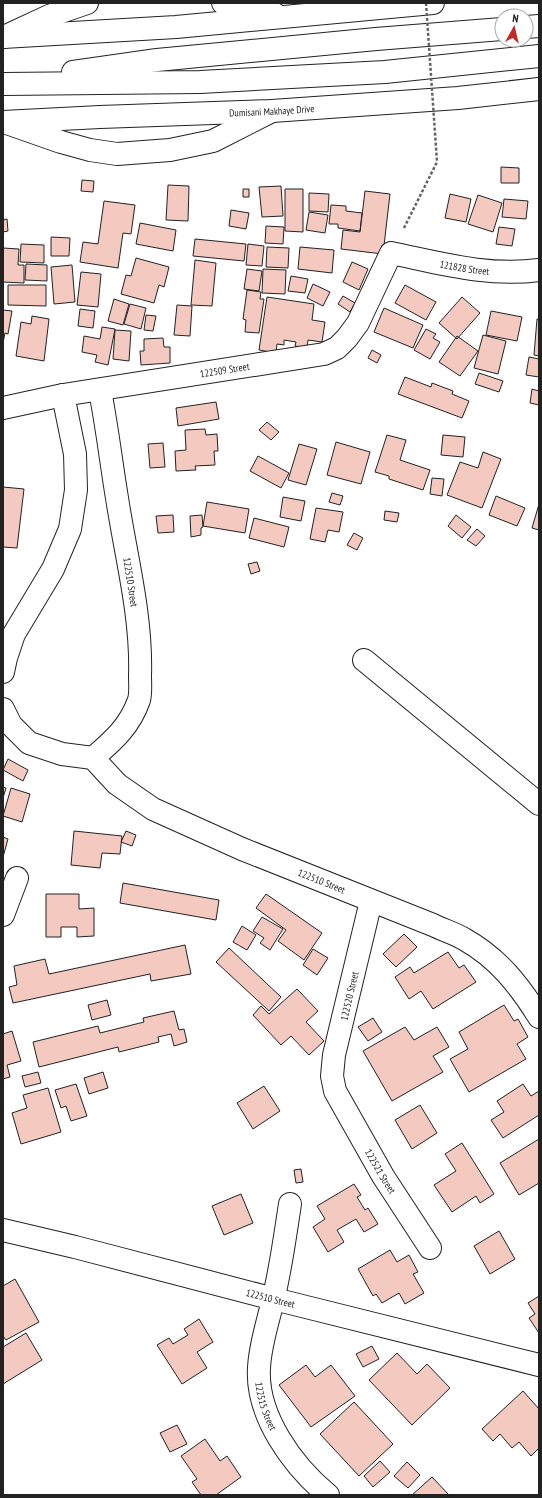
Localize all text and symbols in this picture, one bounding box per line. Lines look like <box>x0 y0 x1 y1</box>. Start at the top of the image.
north arrow <box>494 8 534 48</box>
text: N <box>511 11 519 25</box>
street label: Dumisani Makhaye Drive <box>229 102 315 119</box>
street label: 121828 Street <box>439 258 490 278</box>
street label: 122509 Street <box>199 360 251 380</box>
street label: 122510 Street <box>120 556 141 608</box>
street label: 122510 Street <box>296 866 347 897</box>
street label: 122520 Street <box>338 970 361 1022</box>
street label: 122521 Street <box>362 1147 399 1196</box>
street label: 122510 Street <box>245 1286 296 1311</box>
street label: 122515 Street <box>252 1381 279 1433</box>

